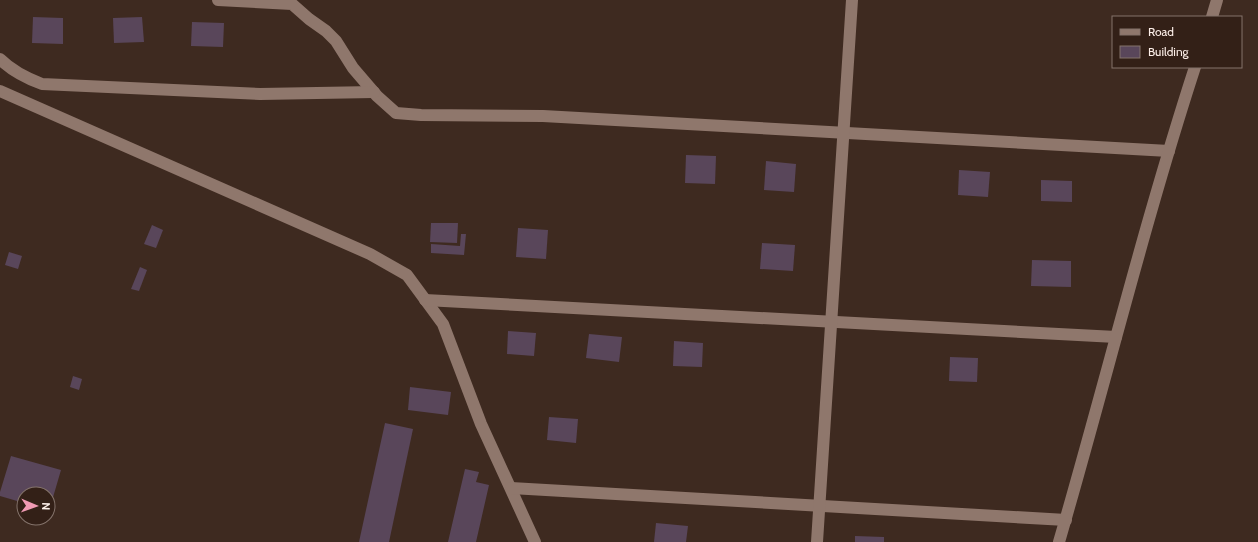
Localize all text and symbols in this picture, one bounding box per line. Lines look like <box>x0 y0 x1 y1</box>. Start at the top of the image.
legend <box>1112 16 1242 68</box>
text: Road <box>1148 24 1174 39</box>
text: Building <box>1148 44 1190 59</box>
north arrow <box>16 486 56 526</box>
text: N <box>39 502 53 510</box>

